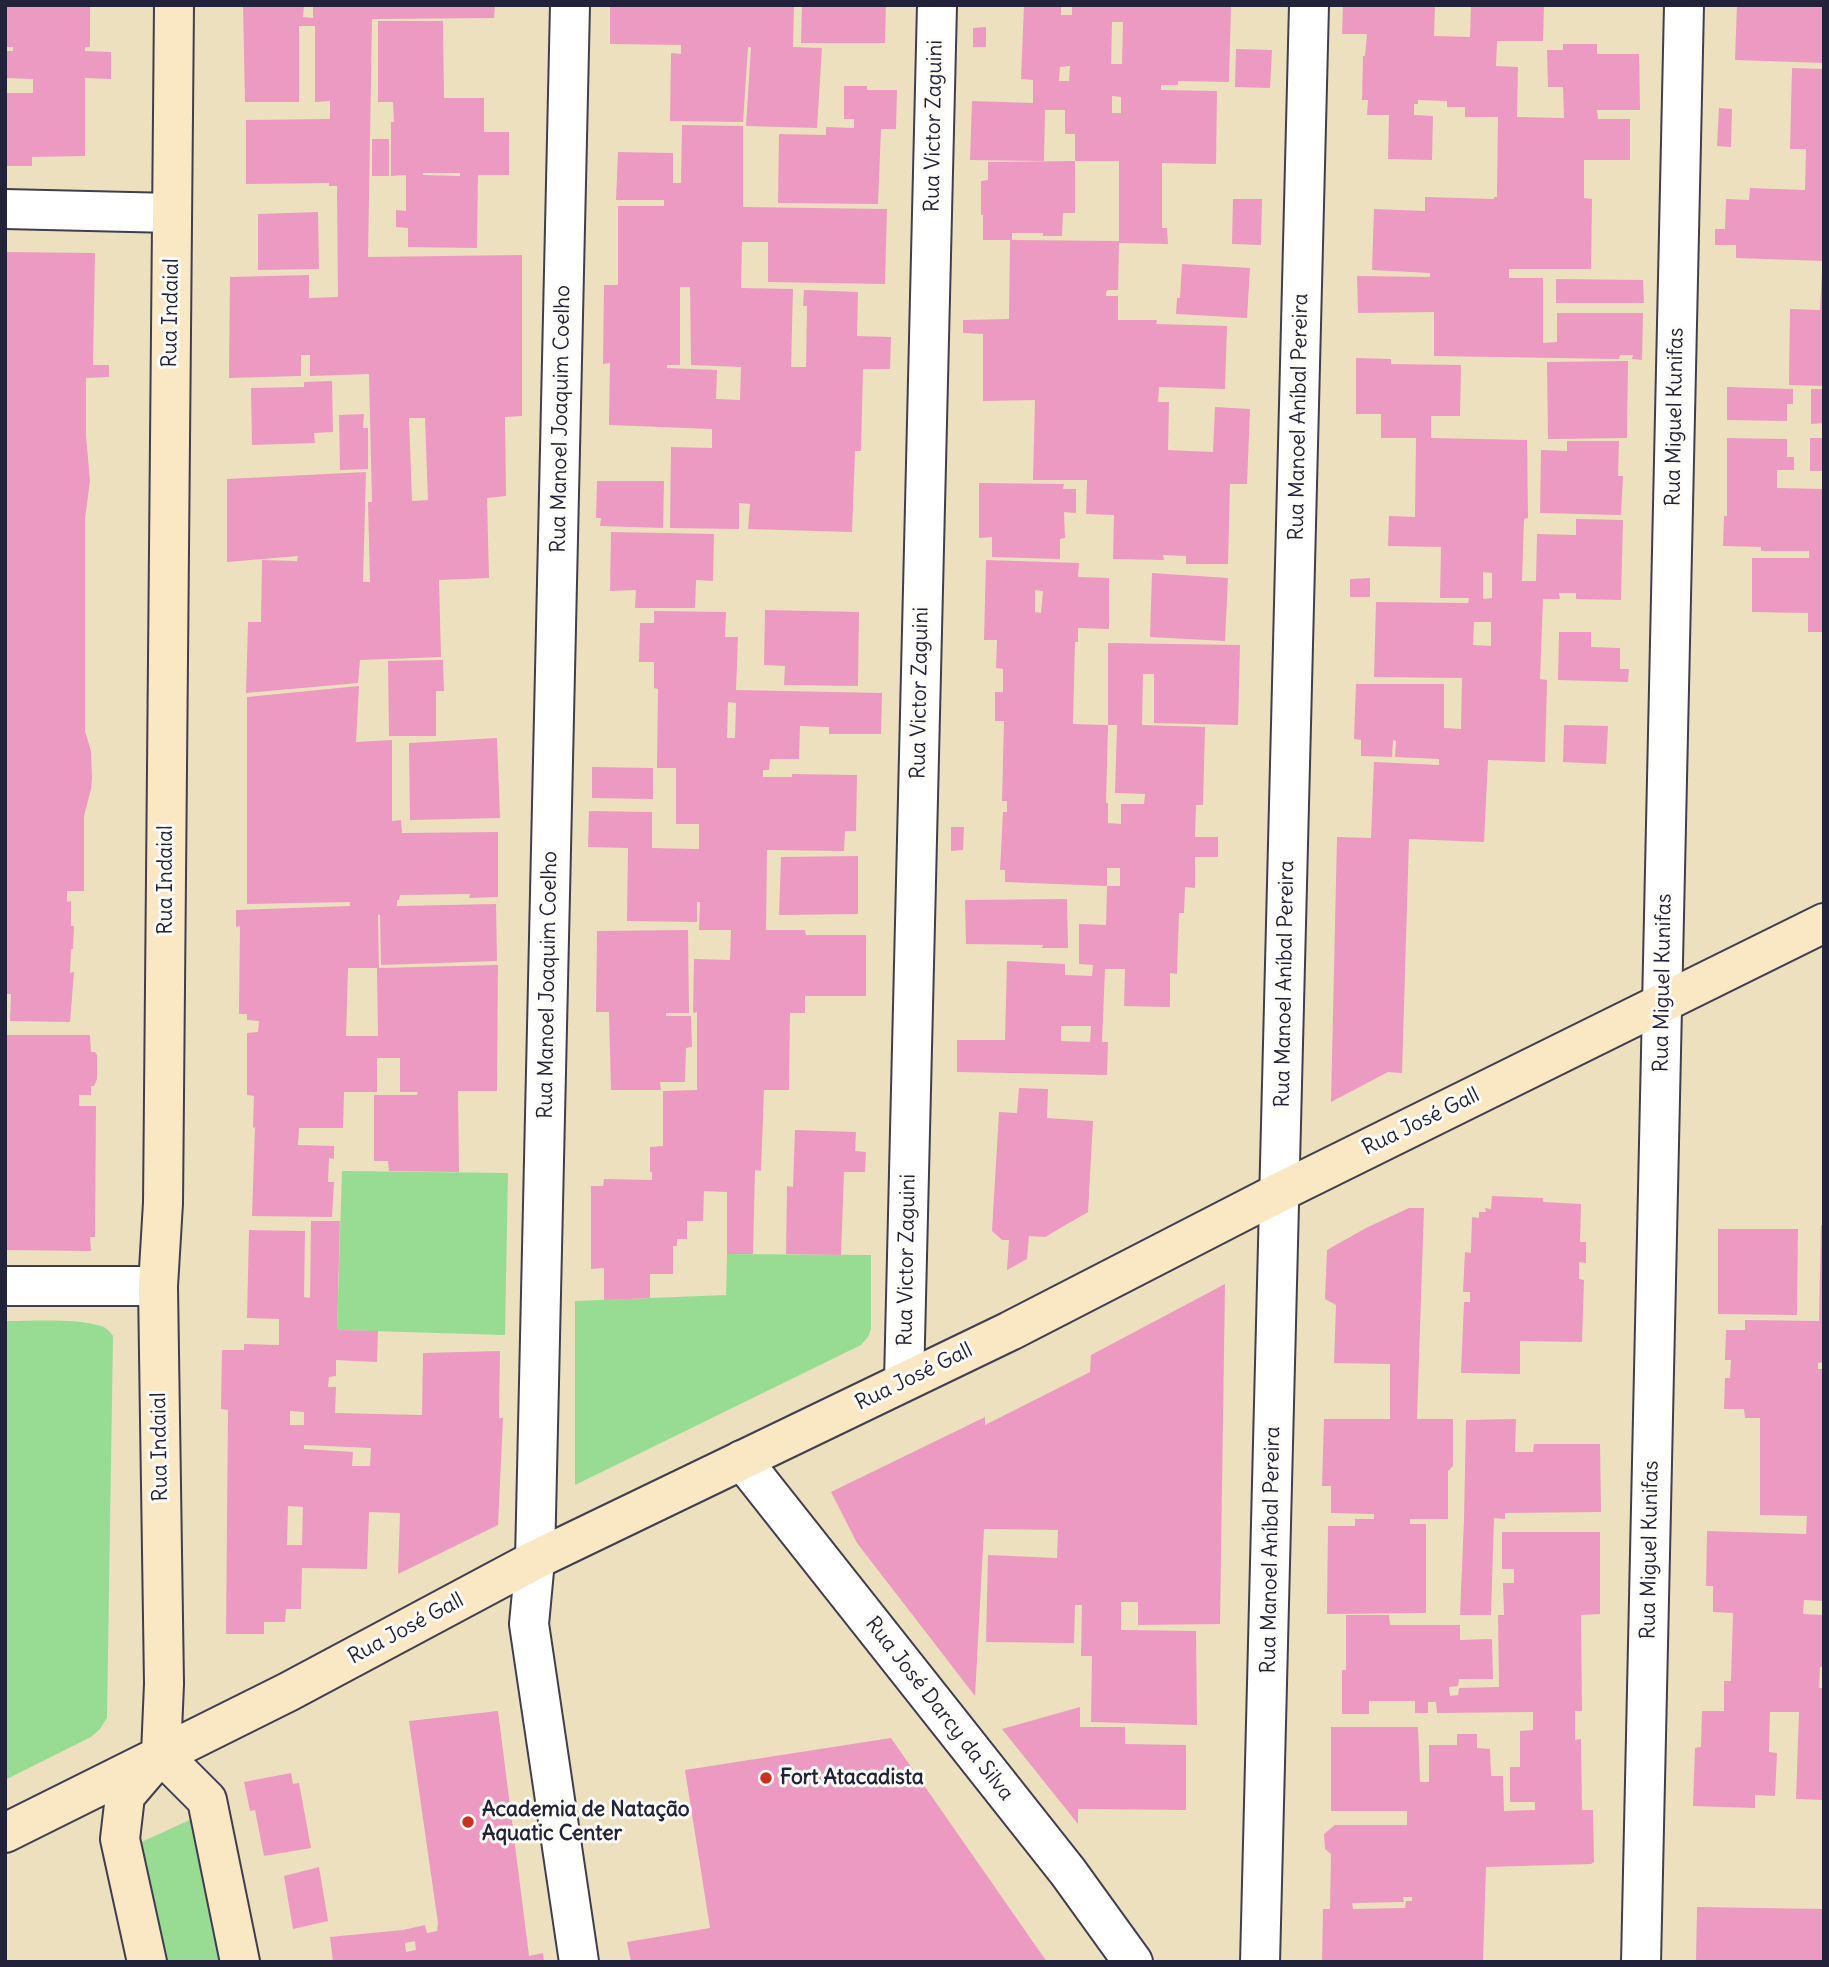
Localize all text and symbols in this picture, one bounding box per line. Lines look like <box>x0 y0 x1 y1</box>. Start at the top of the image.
street label: Rua Victor Zaguini <box>920 40 948 212</box>
street label: Rua Indaial <box>157 258 185 368</box>
street label: Rua Manoel Joaquim Coelho <box>546 285 576 553</box>
street label: Rua Manoel Aníbal Pereira <box>1284 293 1314 541</box>
street label: Rua Miguel Kunifas <box>1661 327 1689 507</box>
street label: Rua Victor Zaguini <box>906 607 934 779</box>
street label: Rua Indaial <box>153 825 179 935</box>
street label: Rua Manoel Joaquim Coelho <box>533 851 563 1119</box>
street label: Rua Manoel Aníbal Pereira <box>1270 860 1300 1108</box>
street label: Rua Miguel Kunifas <box>1649 893 1677 1073</box>
street label: Rua José Gall <box>1358 1083 1484 1161</box>
street label: Rua Victor Zaguini <box>893 1174 921 1346</box>
street label: Rua José Gall <box>851 1338 977 1416</box>
street label: Rua Indaial <box>146 1392 174 1502</box>
street label: Rua Manoel Aníbal Pereira <box>1256 1426 1286 1674</box>
street label: Rua Miguel Kunifas <box>1636 1460 1664 1640</box>
street label: Rua José Gall <box>344 1588 468 1670</box>
street label: Rua José Darcy da Silva <box>859 1612 1019 1806</box>
place label: Fort Atacadista <box>780 1765 924 1791</box>
marker: Fort Atacadista <box>758 1770 774 1786</box>
place label: Academia de Natação Aquatic Center <box>482 1797 690 1847</box>
marker: Academia de Natação Aquatic Center <box>460 1814 476 1830</box>

